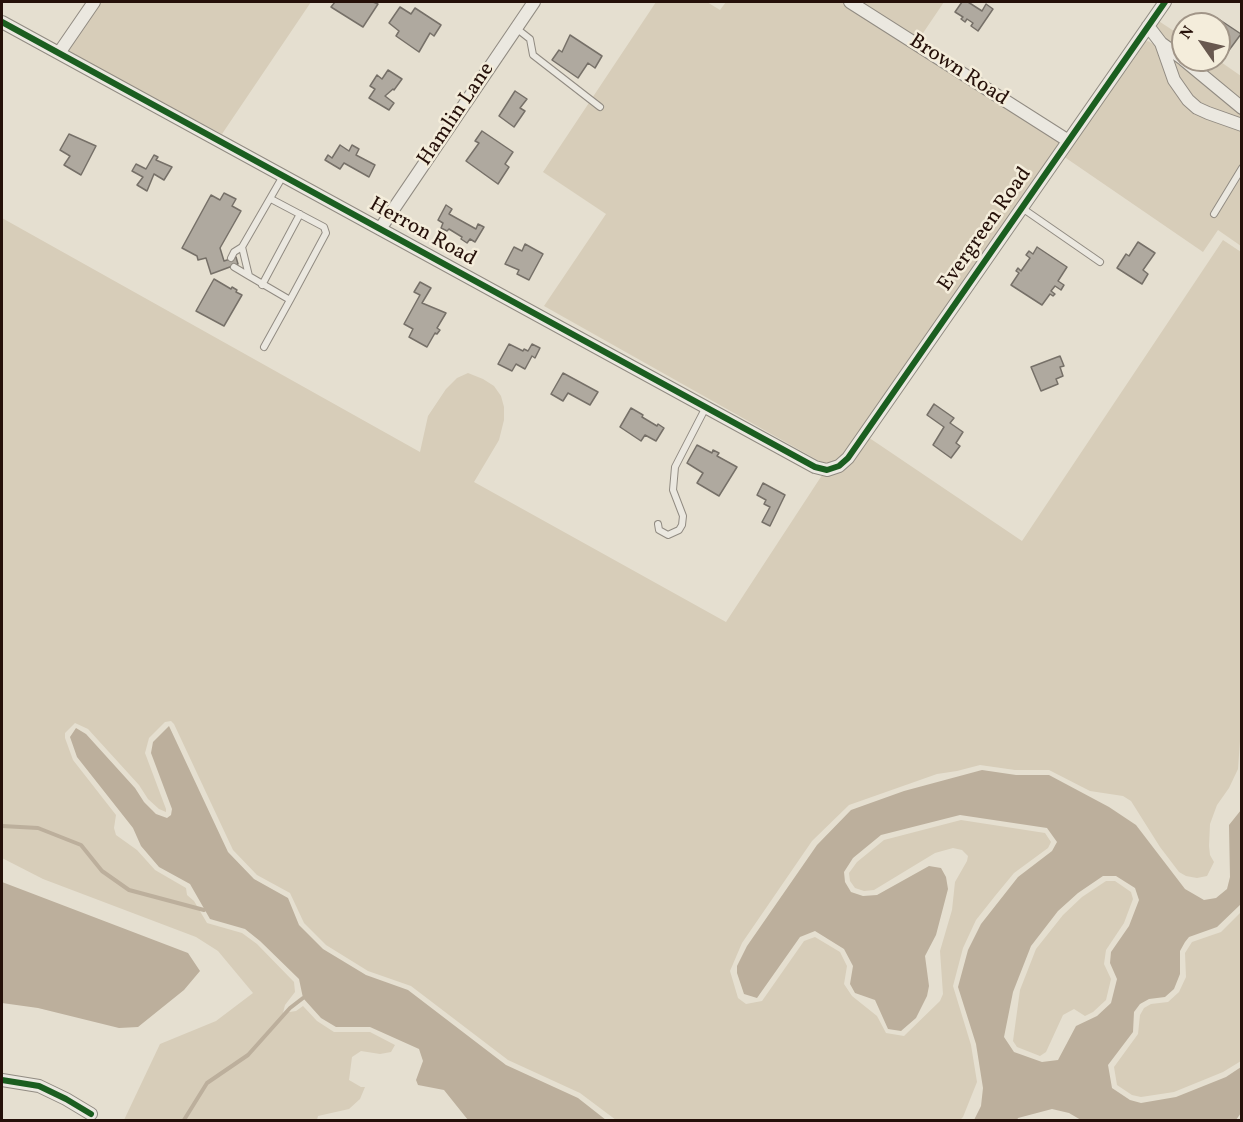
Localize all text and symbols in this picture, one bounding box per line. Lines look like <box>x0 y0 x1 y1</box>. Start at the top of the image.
north arrow <box>1171 12 1231 72</box>
text: N <box>1175 22 1200 44</box>
street label: Brown Road <box>904 30 1012 112</box>
street label: Hamlin Lane <box>413 59 501 171</box>
street label: Evergreen Road <box>934 163 1038 297</box>
street label: Herron Road <box>364 193 480 273</box>

